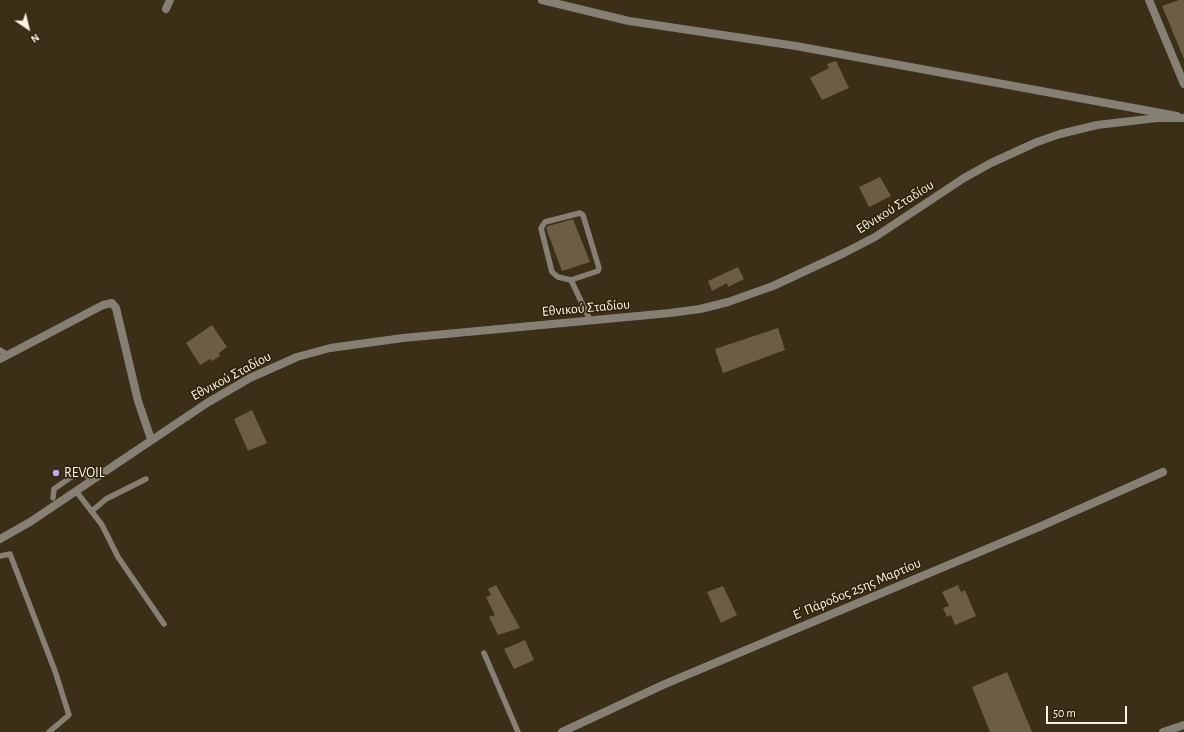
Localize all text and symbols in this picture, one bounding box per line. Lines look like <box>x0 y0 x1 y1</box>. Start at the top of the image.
north arrow <box>8 8 48 48</box>
text: N <box>29 32 41 45</box>
street label: Εθνικού Σταδίου <box>853 176 937 238</box>
street label: Εθνικού Σταδίου <box>541 296 631 320</box>
street label: Εθνικού Σταδίου <box>188 348 274 404</box>
place label: REVOIL <box>64 465 105 481</box>
marker: REVOIL <box>51 468 61 478</box>
street label: Ε΄ Πάροδος 25ης Μαρτίου <box>790 554 924 624</box>
scale bar <box>1048 698 1129 724</box>
text: 50 m <box>1053 707 1076 719</box>

